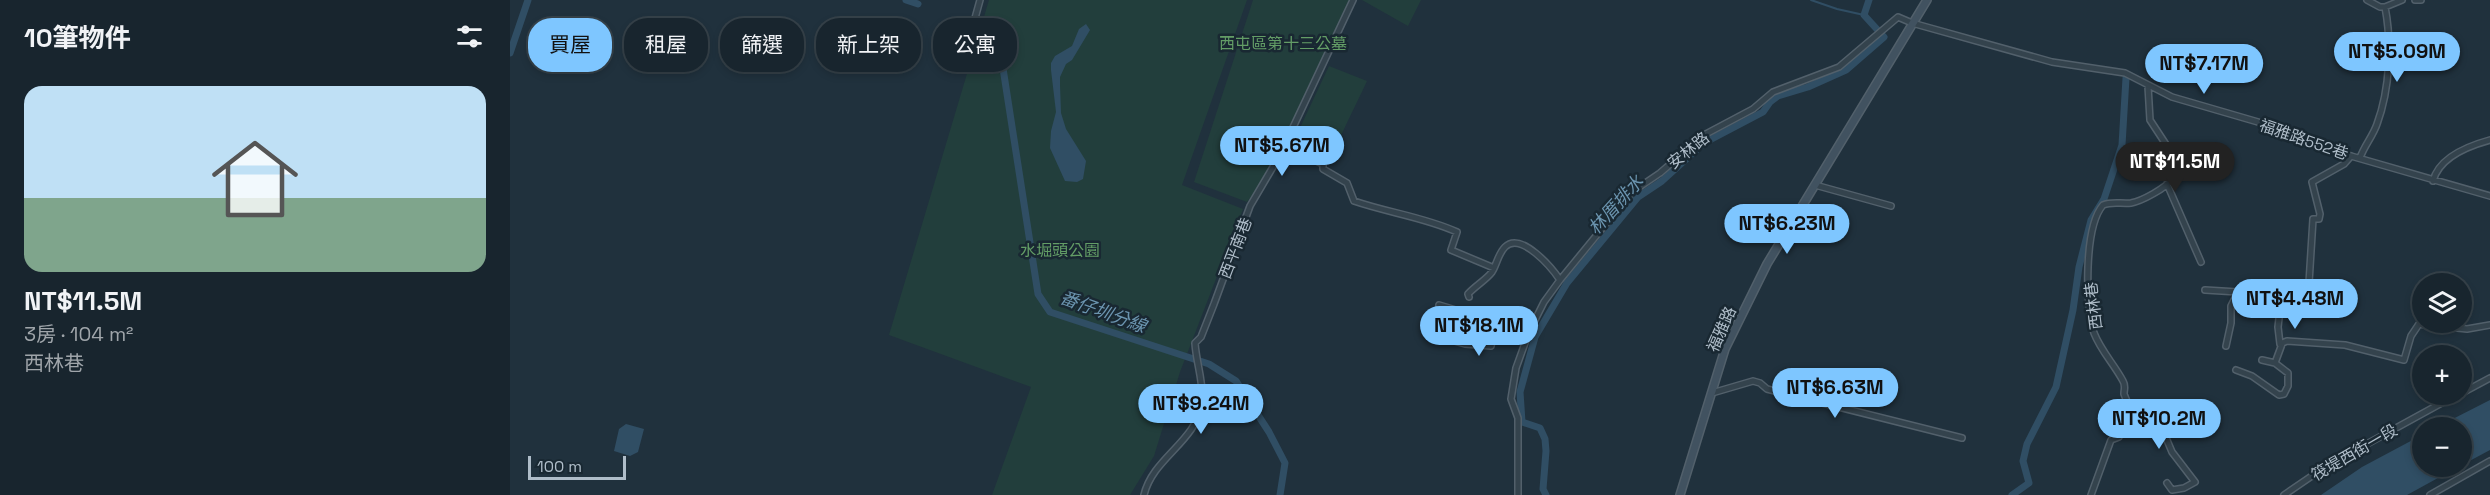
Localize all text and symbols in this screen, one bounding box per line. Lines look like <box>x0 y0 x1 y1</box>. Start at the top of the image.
chip: 買屋 <box>528 18 612 72</box>
chip: 租屋 <box>624 18 708 72</box>
chip: 篩選 <box>720 18 804 72</box>
chip: 新上架 <box>816 18 921 72</box>
chip: 公寓 <box>933 18 1017 72</box>
icon: filters <box>453 20 486 53</box>
text: 10筆物件 <box>24 21 131 55</box>
pin: NT$5.09M <box>2335 32 2459 83</box>
park label: 西屯區第十三公墓 <box>1219 33 1347 54</box>
text: NT$5.09M <box>2348 38 2446 64</box>
pin: NT$7.17M <box>2142 44 2266 95</box>
text: NT$7.17M <box>2159 50 2249 76</box>
street label: 福雅路552巷 <box>2257 114 2351 164</box>
icon: home <box>201 125 309 233</box>
pin: NT$5.67M <box>1220 126 1344 177</box>
street label: 安林路 <box>1663 127 1714 174</box>
text: NT$5.67M <box>1234 132 1330 158</box>
pin: NT$11.5M <box>2113 142 2237 193</box>
text: NT$11.5M <box>2130 148 2220 174</box>
water label: 林厝排水 <box>1583 169 1649 239</box>
pin: NT$6.23M <box>1725 204 1849 255</box>
text: NT$6.23M <box>1738 210 1836 236</box>
street label: 西平南巷 <box>1214 215 1257 282</box>
park label: 水堀頭公園 <box>1020 240 1100 261</box>
map controls <box>2412 273 2472 477</box>
button: layers <box>2412 273 2472 333</box>
pin: NT$4.48M <box>2233 279 2357 330</box>
street label: 西林巷 <box>2080 281 2107 331</box>
text: NT$11.5M <box>24 284 142 318</box>
water label: 番仔圳分線 <box>1057 285 1151 338</box>
text: NT$4.48M <box>2246 285 2344 311</box>
street label: 福雅路 <box>1702 303 1741 355</box>
pin: NT$18.1M <box>1417 306 1541 357</box>
text: NT$18.1M <box>1434 312 1524 338</box>
text: 3房 · 104 m² <box>24 321 133 347</box>
button: + <box>2412 345 2472 405</box>
text: 西林巷 <box>24 350 84 376</box>
pin: NT$6.63M <box>1773 368 1897 419</box>
text: NT$6.63M <box>1786 374 1884 400</box>
pin: NT$9.24M <box>1139 384 1263 435</box>
text: NT$9.24M <box>1152 390 1250 416</box>
pin: NT$10.2M <box>2097 399 2221 450</box>
text: NT$10.2M <box>2112 405 2206 431</box>
button: − <box>2412 417 2472 477</box>
street label: 筏堤西街一段 <box>2307 419 2401 486</box>
scale bar <box>528 453 626 480</box>
text: 100 m <box>537 456 582 477</box>

